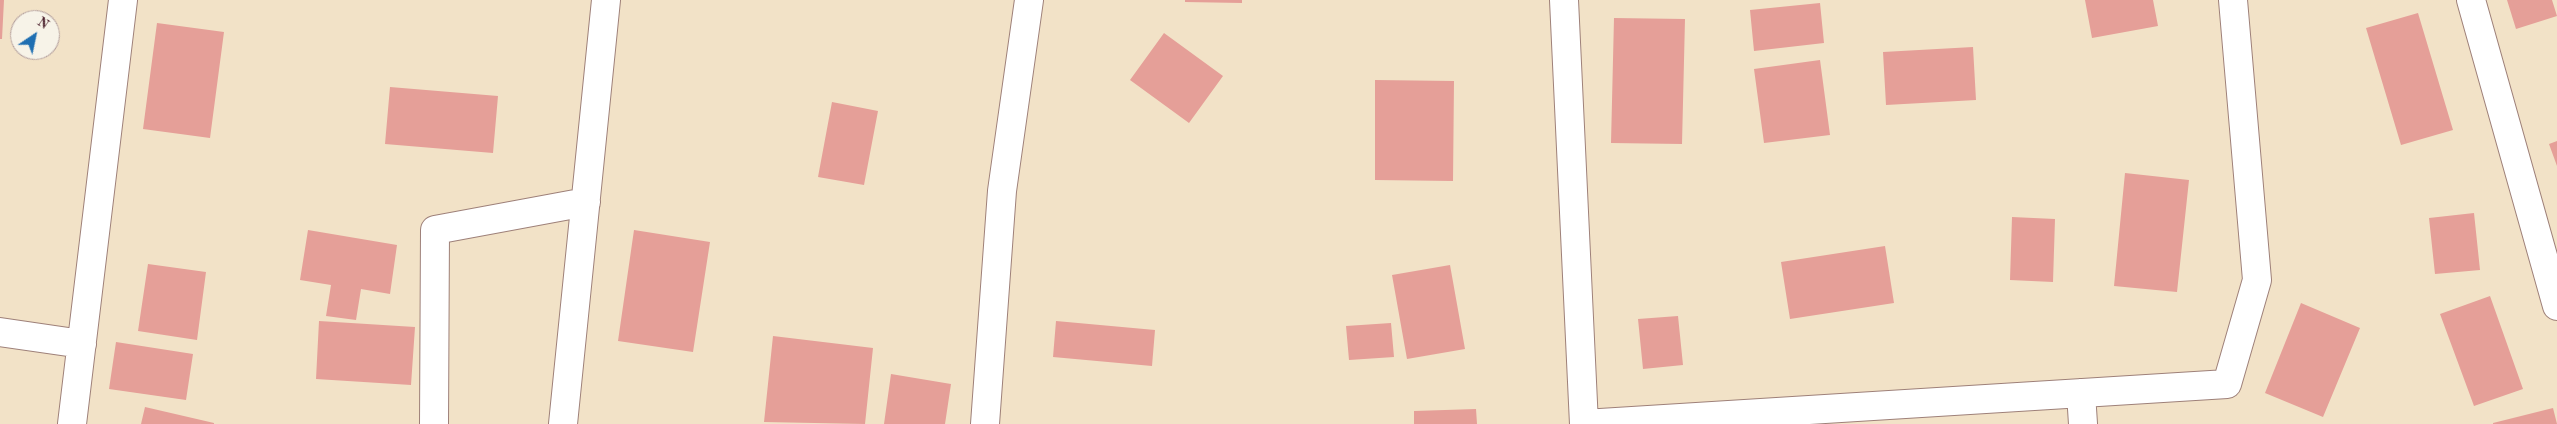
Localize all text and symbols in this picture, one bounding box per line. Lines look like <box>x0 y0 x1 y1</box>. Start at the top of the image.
north arrow <box>10 10 60 60</box>
text: N <box>34 15 51 32</box>

